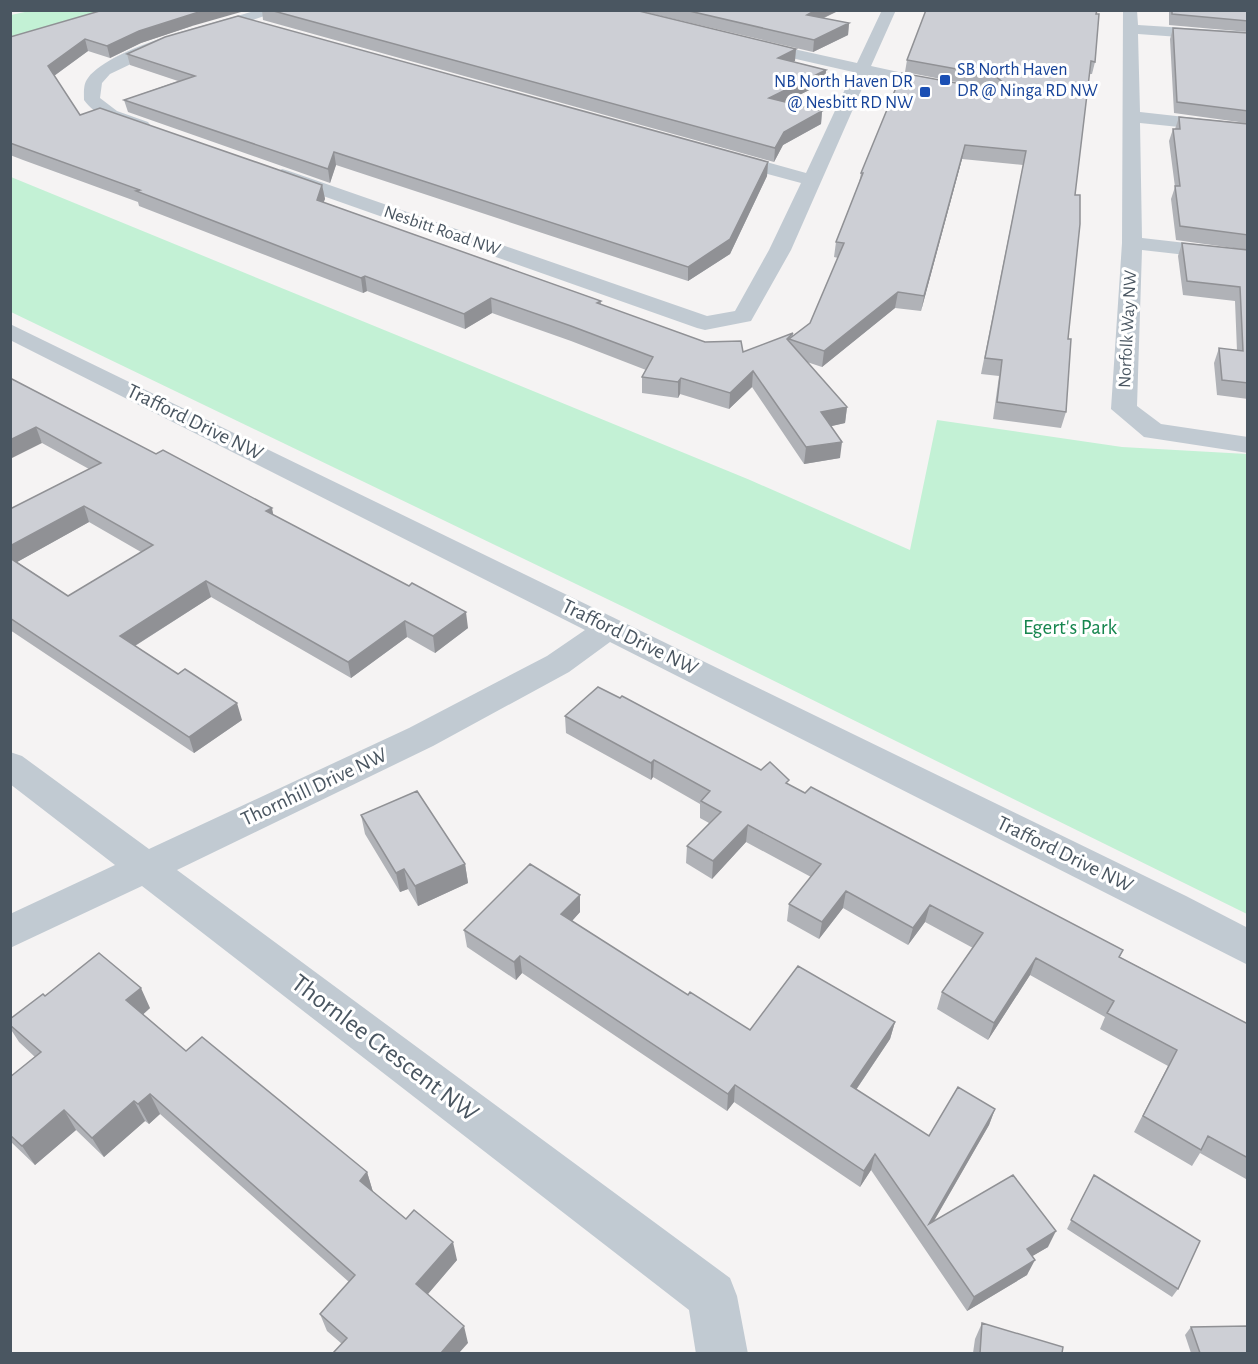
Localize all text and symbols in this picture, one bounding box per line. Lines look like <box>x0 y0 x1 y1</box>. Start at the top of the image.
place label: SB North Haven DR @ Ninga RD NW <box>957 61 1098 100</box>
place label: NB North Haven DR @ Nesbitt RD NW <box>774 73 913 112</box>
marker: SB North Haven DR @ Ninga RD NW <box>938 73 952 87</box>
marker: NB North Haven DR @ Nesbitt RD NW <box>918 85 932 99</box>
street label: Nesbitt Road NW <box>381 203 503 259</box>
street label: Norfolk Way NW <box>1116 270 1140 388</box>
street label: Trafford Drive NW <box>124 380 267 464</box>
street label: Trafford Drive NW <box>559 595 702 679</box>
park label: Egert's Park <box>1023 617 1117 638</box>
street label: Thornhill Drive NW <box>238 744 390 830</box>
street label: Trafford Drive NW <box>994 812 1137 896</box>
street label: Thornlee Crescent NW <box>287 969 484 1127</box>

